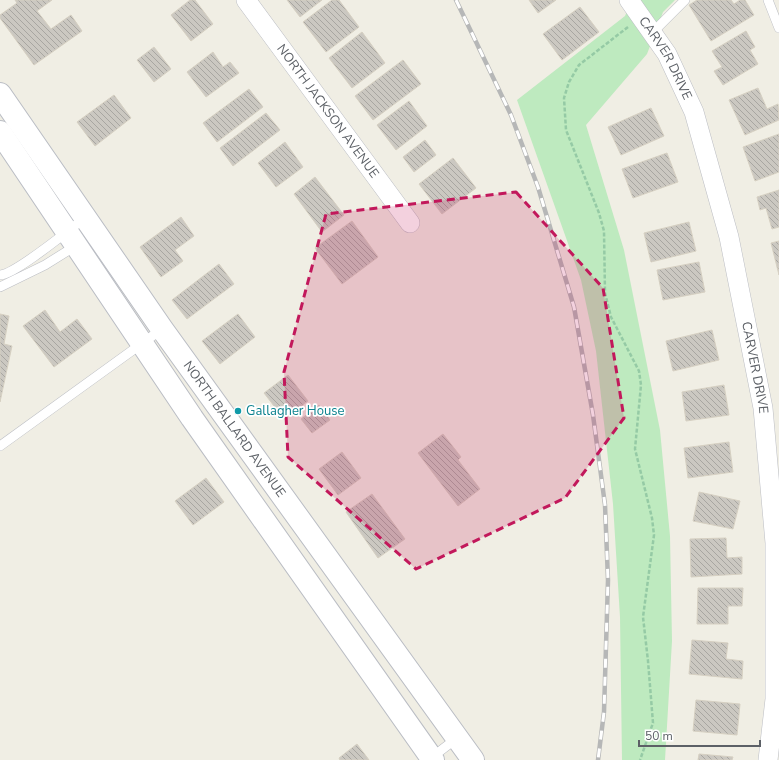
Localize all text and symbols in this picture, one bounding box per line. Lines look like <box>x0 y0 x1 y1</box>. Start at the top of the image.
street label: CARVER DRIVE <box>634 13 696 103</box>
street label: NORTH JACKSON AVENUE <box>272 41 383 182</box>
street label: CARVER DRIVE <box>737 320 772 414</box>
street label: NORTH BALLARD AVENUE <box>179 357 290 501</box>
place label: Gallagher House <box>246 402 344 420</box>
marker: Gallagher House <box>233 406 243 416</box>
scale bar <box>639 722 760 748</box>
text: 50 m <box>645 728 673 744</box>

